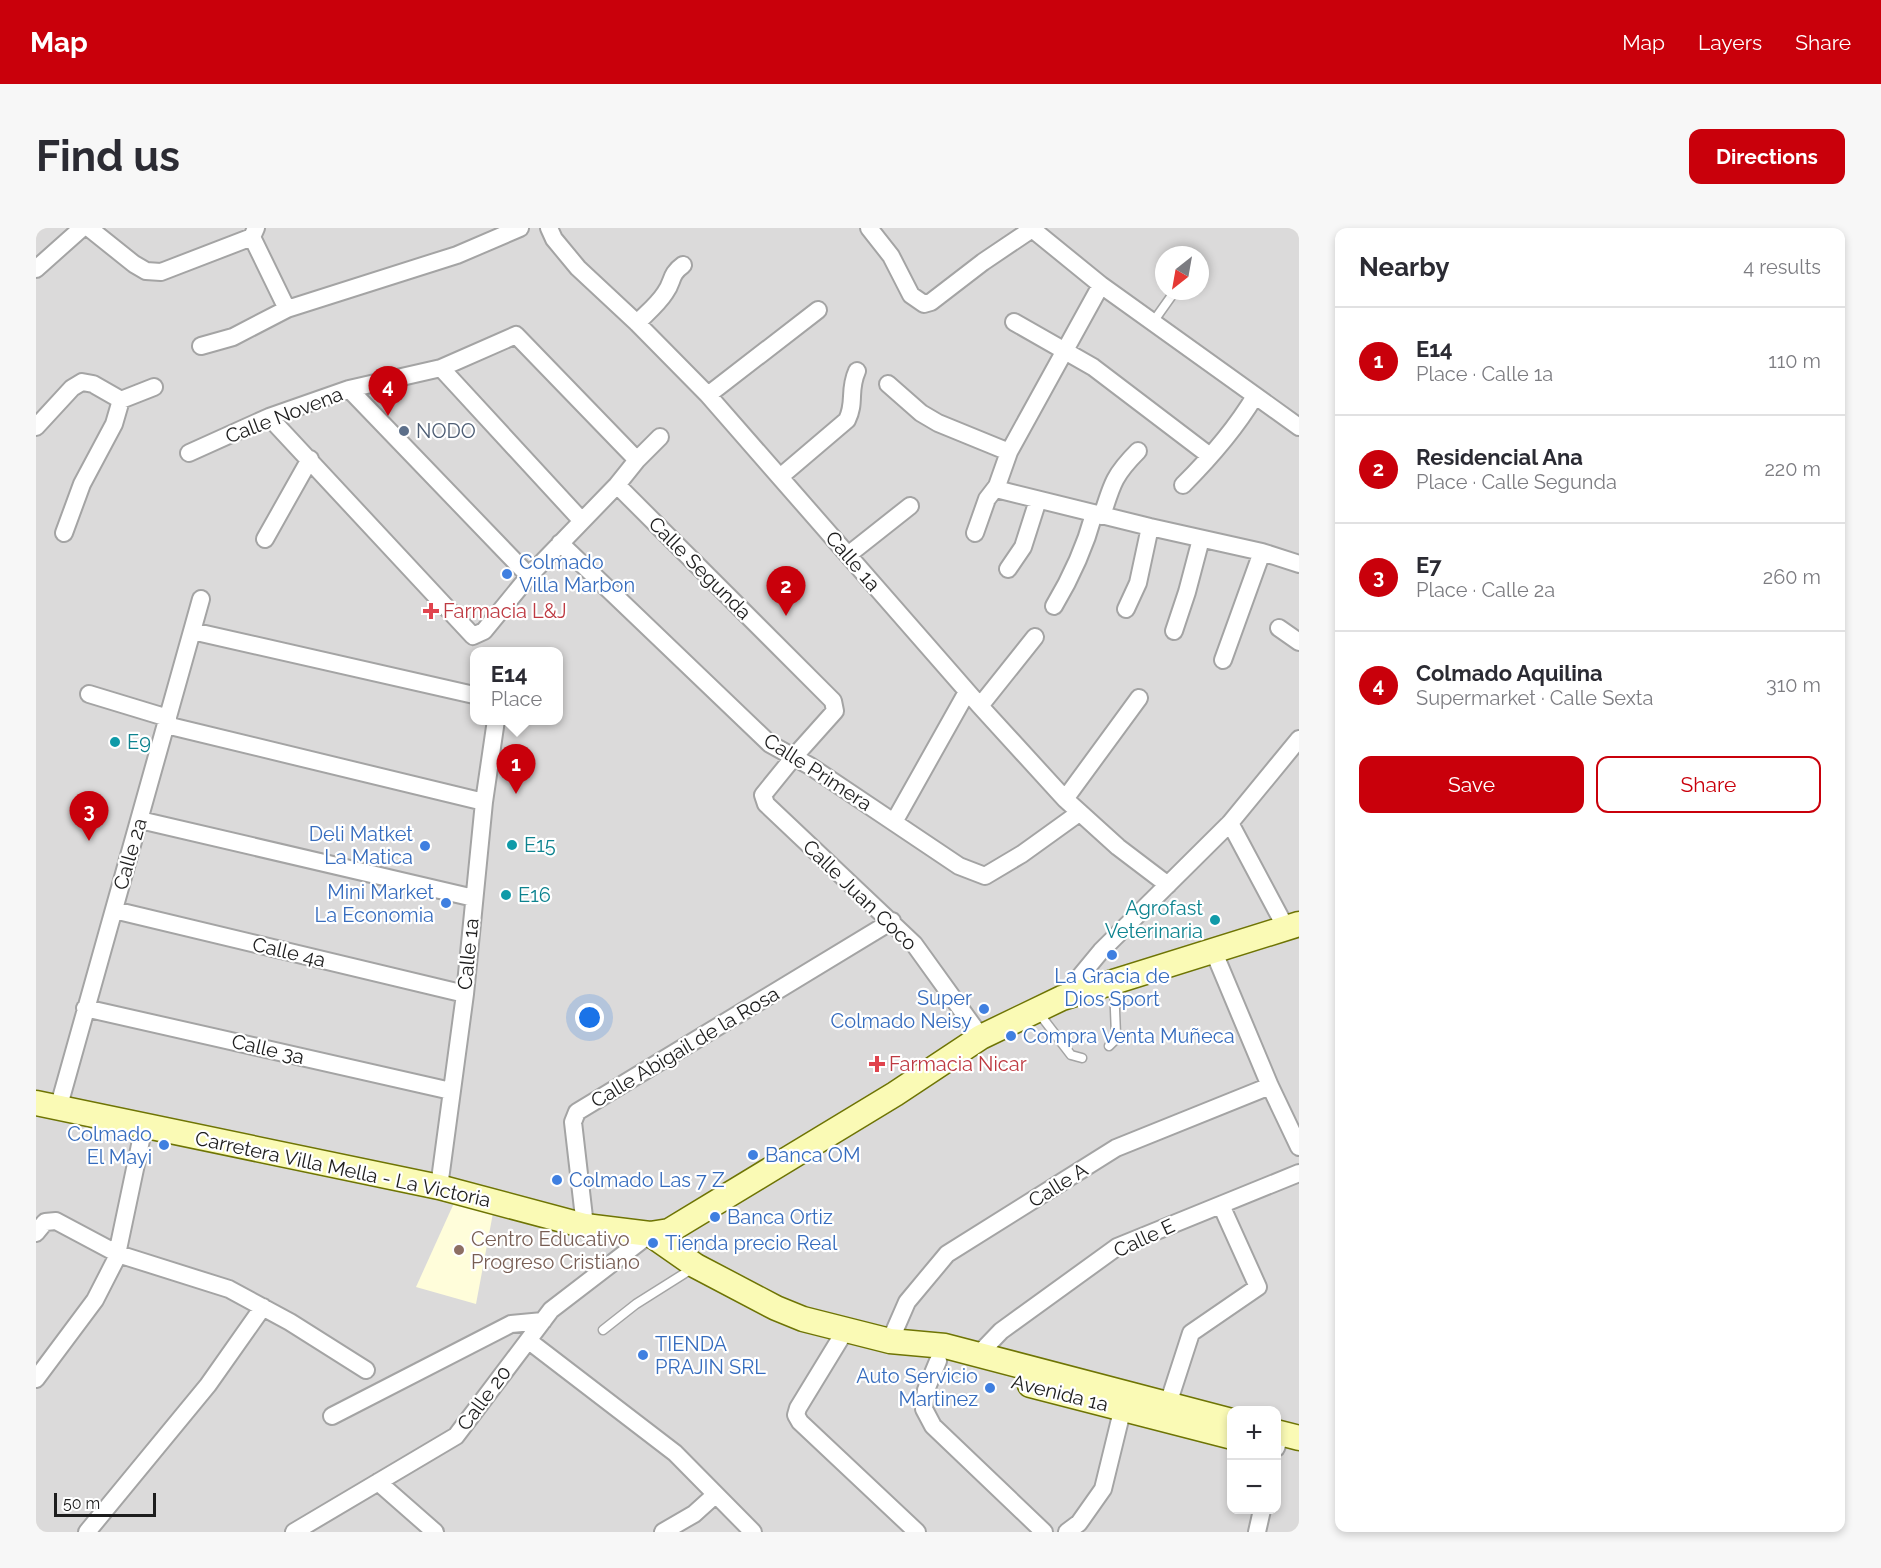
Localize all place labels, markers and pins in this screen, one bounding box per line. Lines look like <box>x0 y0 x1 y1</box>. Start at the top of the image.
pin: 4 <box>368 366 408 416</box>
place label: NODO <box>416 419 476 443</box>
marker: NODO <box>397 424 411 438</box>
place label: Colmado Villa Marbon <box>519 550 635 597</box>
pin: 2 <box>766 566 806 616</box>
marker: Colmado Villa Marbon <box>500 567 514 581</box>
place label: Farmacia L&J <box>443 599 567 623</box>
marker: Farmacia L&J <box>424 604 438 618</box>
place label: E9 <box>127 730 151 754</box>
marker: E9 <box>108 735 122 749</box>
pin: 1 <box>496 744 536 794</box>
pin: 3 <box>70 792 108 841</box>
place label: Deli Matket La Matica <box>309 822 413 869</box>
place label: E15 <box>524 833 556 857</box>
marker: E15 <box>505 838 519 852</box>
marker: Deli Matket La Matica <box>418 839 432 853</box>
place label: Mini Market La Economia <box>314 880 434 927</box>
place label: E16 <box>518 883 551 907</box>
marker: E16 <box>499 888 513 902</box>
marker: Mini Market La Economia <box>439 896 453 910</box>
place label: Agrofast Veterinaria <box>1105 896 1203 943</box>
marker: Agrofast Veterinaria <box>1208 913 1222 927</box>
marker: La Gracia de Dios Sport <box>1105 948 1119 962</box>
place label: La Gracia de Dios Sport <box>1054 964 1170 1011</box>
place label: Super Colmado Neisy <box>831 986 972 1033</box>
marker: Super Colmado Neisy <box>977 1002 991 1016</box>
place label: Compra Venta Muñeca <box>1023 1024 1235 1048</box>
marker: Compra Venta Muñeca <box>1004 1029 1018 1043</box>
place label: Farmacia Nicar <box>889 1052 1027 1076</box>
marker: Farmacia Nicar <box>870 1057 884 1071</box>
place label: Colmado El Mayi <box>67 1122 152 1169</box>
marker: Colmado El Mayi <box>157 1138 171 1152</box>
place label: Banca OM <box>765 1143 860 1167</box>
marker: Banca OM <box>746 1148 760 1162</box>
place label: Colmado Las 7 Z <box>569 1168 724 1192</box>
marker: Colmado Las 7 Z <box>550 1173 564 1187</box>
place label: Banca Ortiz <box>727 1205 833 1229</box>
marker: Banca Ortiz <box>708 1210 722 1224</box>
place label: Centro Educativo Progreso Cristiano <box>471 1227 640 1274</box>
place label: Tienda precio Real <box>665 1231 838 1255</box>
marker: Tienda precio Real <box>646 1236 660 1250</box>
marker: Centro Educativo Progreso Cristiano <box>452 1243 466 1257</box>
place label: TIENDA PRAJIN SRL <box>655 1332 766 1379</box>
marker: TIENDA PRAJIN SRL <box>636 1348 650 1362</box>
place label: Auto Servicio Martinez <box>856 1364 978 1411</box>
marker: Auto Servicio Martinez <box>983 1381 997 1395</box>

